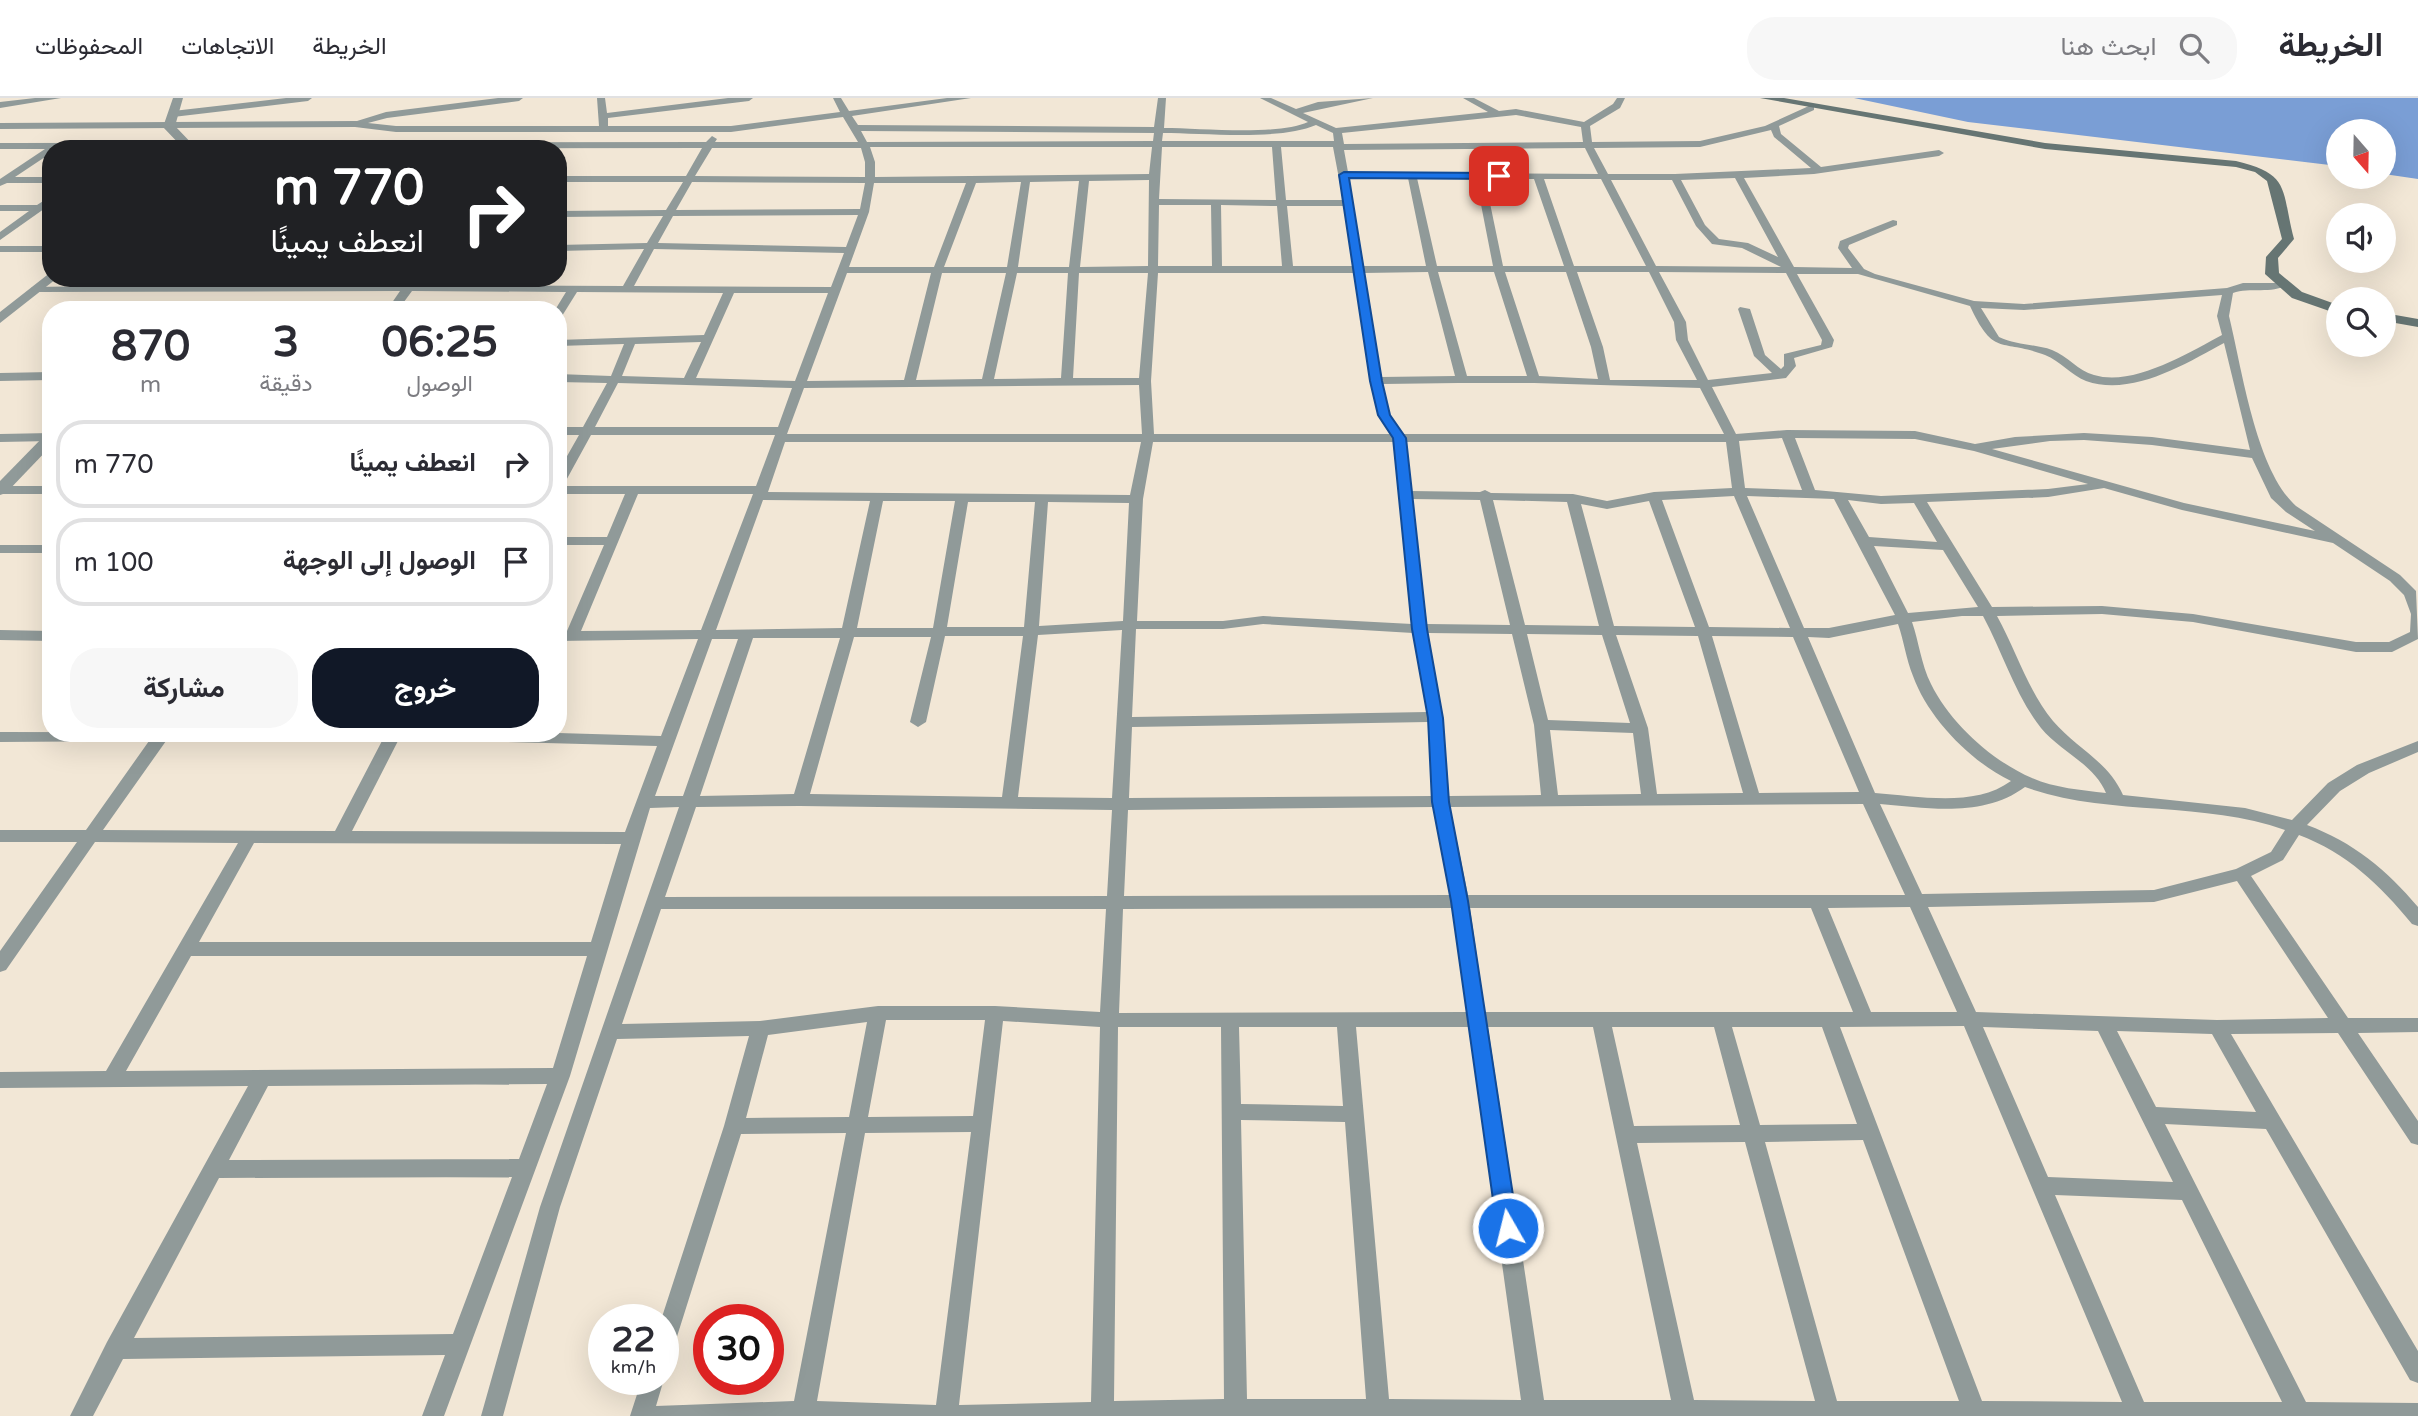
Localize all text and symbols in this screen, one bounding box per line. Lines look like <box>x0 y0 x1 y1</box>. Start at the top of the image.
search box <box>1747 17 2237 80</box>
text: الخريطة <box>2279 26 2383 65</box>
icon: search <box>2175 29 2213 67</box>
text: ابحث هنا <box>2061 31 2157 62</box>
text: المحفوظات <box>35 32 143 61</box>
text: الاتجاهات <box>181 32 274 61</box>
text: الخريطة <box>312 32 387 61</box>
north arrow <box>2326 119 2396 189</box>
map controls <box>2326 119 2396 357</box>
pin <box>1469 146 1529 206</box>
icon: arrive <box>1480 157 1518 195</box>
text: 770 m <box>274 159 424 218</box>
icon: right <box>448 168 539 259</box>
button: sound <box>2326 203 2396 273</box>
text: انعطف يمينًا <box>270 223 424 261</box>
button: search <box>2326 287 2396 357</box>
text: 3 <box>273 317 299 368</box>
text: 06:25 <box>382 317 498 368</box>
text: 870 <box>111 321 190 372</box>
text: دقيقة <box>259 370 312 398</box>
text: الوصول <box>407 370 473 398</box>
text: m <box>140 371 161 399</box>
icon: right <box>497 445 535 483</box>
text: انعطف يمينًا <box>349 447 476 478</box>
text: 770 m <box>74 449 154 480</box>
icon: arrive <box>497 543 535 581</box>
text: الوصول إلى الوجهة <box>283 545 476 576</box>
text: 100 m <box>74 547 154 578</box>
button: مشاركة <box>70 648 298 728</box>
button: خروج <box>312 648 539 728</box>
position arrow <box>1471 1191 1545 1265</box>
speed limit sign: 30 <box>693 1304 784 1395</box>
text: 22 <box>612 1319 655 1361</box>
text: km/h <box>611 1356 656 1378</box>

